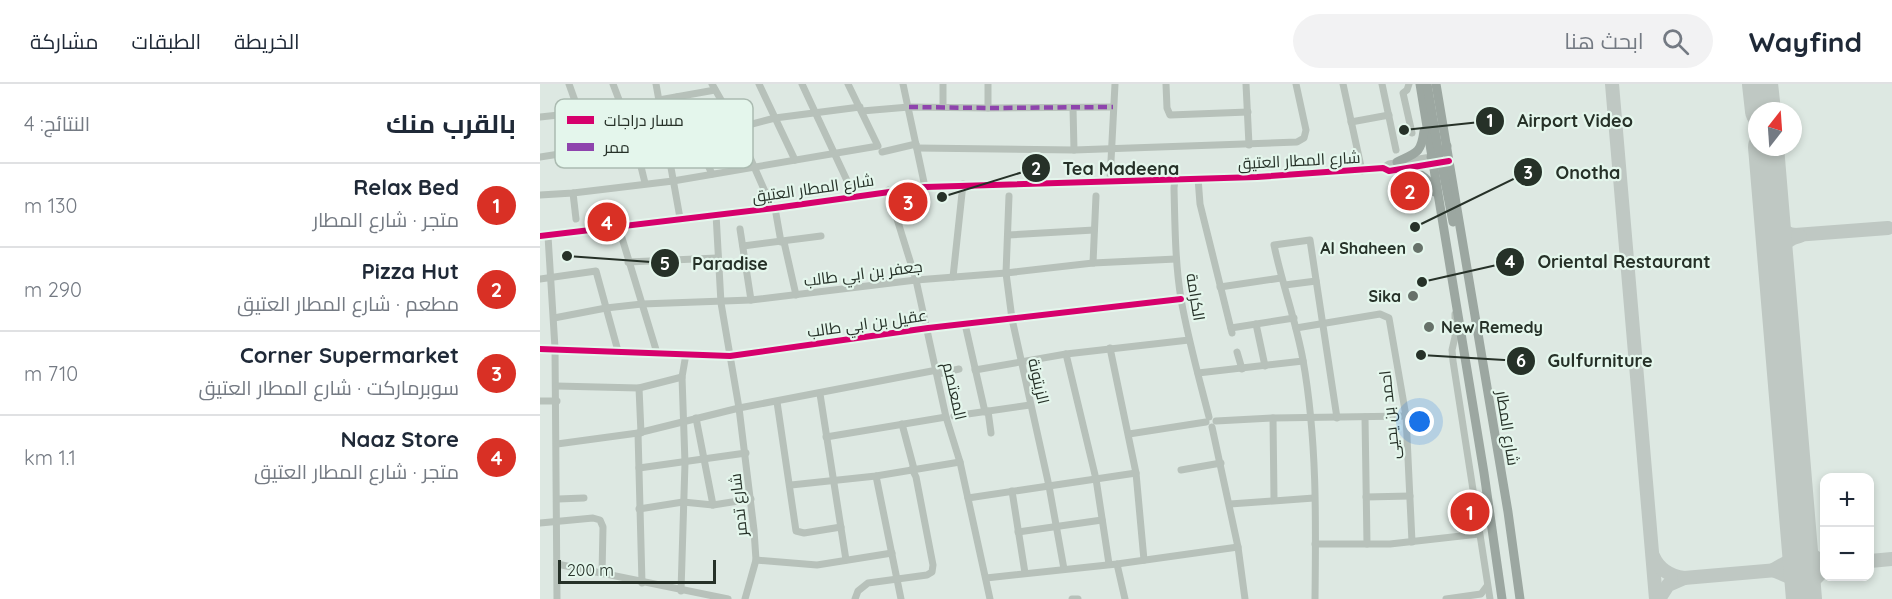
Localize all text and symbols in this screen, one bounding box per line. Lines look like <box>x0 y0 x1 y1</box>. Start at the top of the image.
search box <box>1293 14 1713 68</box>
text: Wayfind <box>1749 24 1862 59</box>
icon: search <box>1659 25 1692 58</box>
text: ابحث هنا <box>1564 27 1644 55</box>
text: مشاركة <box>30 28 99 54</box>
text: الطبقات <box>132 28 201 54</box>
text: الخريطة <box>234 28 300 54</box>
legend <box>555 99 753 168</box>
north arrow <box>1748 102 1802 156</box>
callout: Airport Video <box>1475 103 1645 139</box>
text: بالقرب منك <box>386 107 516 140</box>
text: 1 <box>1486 109 1494 132</box>
text: Airport Video <box>1517 109 1633 132</box>
text: مسار دراجات <box>604 110 684 130</box>
text: النتائج: 4 <box>24 111 90 136</box>
text: ممر <box>603 137 630 157</box>
street label: شارع المطار العتيق <box>1237 147 1361 175</box>
callout: Tea Madeena <box>1021 150 1191 186</box>
callout: Onotha <box>1513 154 1632 190</box>
text: 2 <box>1031 157 1041 180</box>
text: Tea Madeena <box>1063 157 1179 180</box>
text: 3 <box>1523 161 1533 184</box>
text: Onotha <box>1556 161 1620 184</box>
pin: 2 <box>1390 168 1430 214</box>
street label: شارع المطار العتيق <box>751 170 875 208</box>
text: Relax Bed <box>353 173 459 201</box>
pin: 3 <box>888 180 928 224</box>
text: 130 m <box>24 193 78 218</box>
text: 1 <box>493 193 500 218</box>
pin: 4 <box>588 200 626 244</box>
text: متجر · شارع المطار <box>313 207 459 232</box>
place label: Al Shaheen <box>1320 238 1406 258</box>
marker: Al Shaheen <box>1411 241 1425 255</box>
callout: Oriental Restaurant <box>1495 244 1723 280</box>
callout: Paradise <box>650 245 779 281</box>
text: 4 <box>1505 250 1516 273</box>
text: Oriental Restaurant <box>1537 250 1711 273</box>
text: 5 <box>660 252 670 275</box>
text: Paradise <box>692 252 768 275</box>
street label: جعفر بن ابي طالب <box>802 256 924 294</box>
text: Pizza Hut <box>362 257 459 285</box>
street label: الكرامة <box>1182 272 1210 322</box>
text: 290 m <box>24 277 82 302</box>
text: 2 <box>491 277 502 302</box>
place label: Sika <box>1369 286 1401 306</box>
marker: Sika <box>1406 289 1420 303</box>
text: مطعم · شارع المطار العتيق <box>237 291 459 316</box>
street label: عقيل بن ابي طالب <box>806 305 929 345</box>
place label: New Remedy <box>1441 317 1543 337</box>
marker: New Remedy <box>1422 320 1436 334</box>
text: Corner Supermarket <box>240 341 459 369</box>
callout: Gulfurniture <box>1506 343 1665 379</box>
text: 6 <box>1516 349 1526 372</box>
text: Gulfurniture <box>1547 349 1653 372</box>
street label: الزيتونة <box>1024 356 1054 406</box>
street label: المعتصم <box>937 360 971 422</box>
text: 710 m <box>24 361 78 386</box>
text: 3 <box>491 361 502 386</box>
street label: احمد بن يحيى <box>1374 369 1405 461</box>
text: سوبرماركت · شارع المطار العتيق <box>198 375 459 400</box>
street label: شارع المطار <box>1490 388 1524 467</box>
your location <box>1405 407 1434 436</box>
text: Naaz Store <box>340 425 459 453</box>
text: 1.1 km <box>24 445 76 470</box>
text: 4 <box>491 445 502 470</box>
text: متجر · شارع المطار العتيق <box>254 459 459 484</box>
street label: شارع تدمر <box>725 472 753 538</box>
map controls <box>1820 473 1874 581</box>
button: + <box>1820 473 1874 527</box>
pin: 1 <box>1450 490 1490 534</box>
button: − <box>1820 527 1874 581</box>
scale bar <box>558 557 716 584</box>
text: 200 m <box>567 560 614 580</box>

